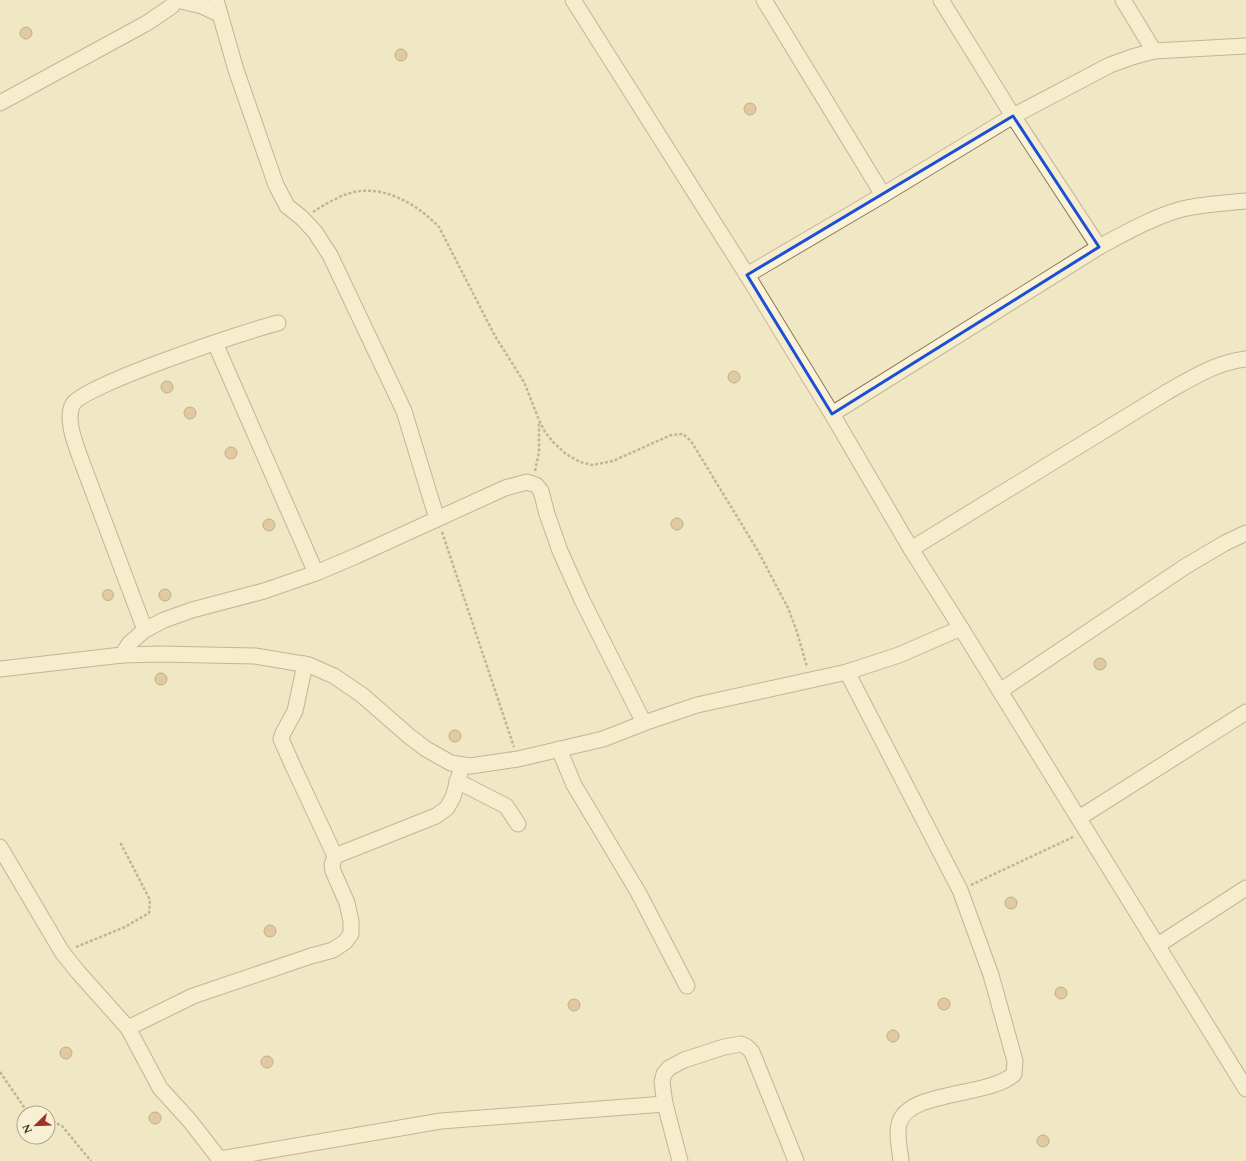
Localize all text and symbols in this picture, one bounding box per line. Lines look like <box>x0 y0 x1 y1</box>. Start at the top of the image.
north arrow <box>16 1105 56 1145</box>
text: N <box>18 1121 37 1136</box>

